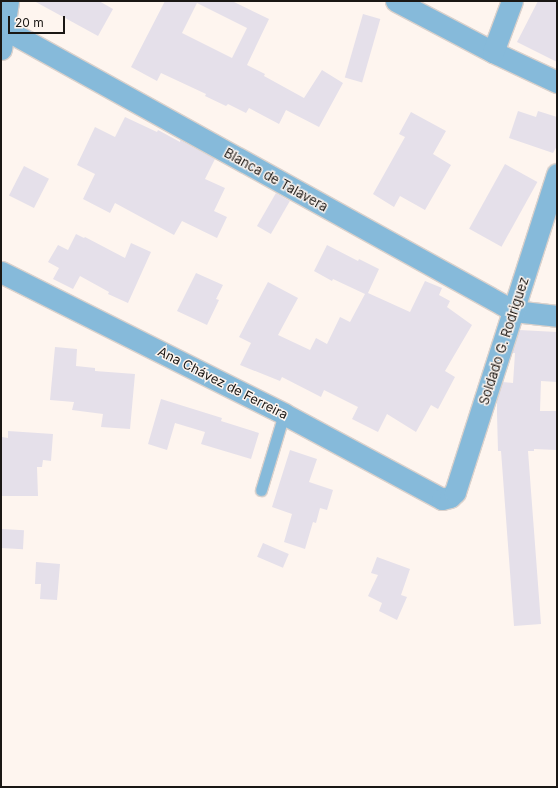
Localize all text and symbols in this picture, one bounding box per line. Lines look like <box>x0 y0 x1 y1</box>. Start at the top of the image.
scale bar <box>10 8 67 34</box>
text: 20 m <box>15 15 44 30</box>
street label: Blanca de Talavera <box>221 145 331 215</box>
street label: Soldado G. Rodriguez <box>476 275 532 407</box>
street label: Ana Chávez de Ferreira <box>155 343 291 423</box>

